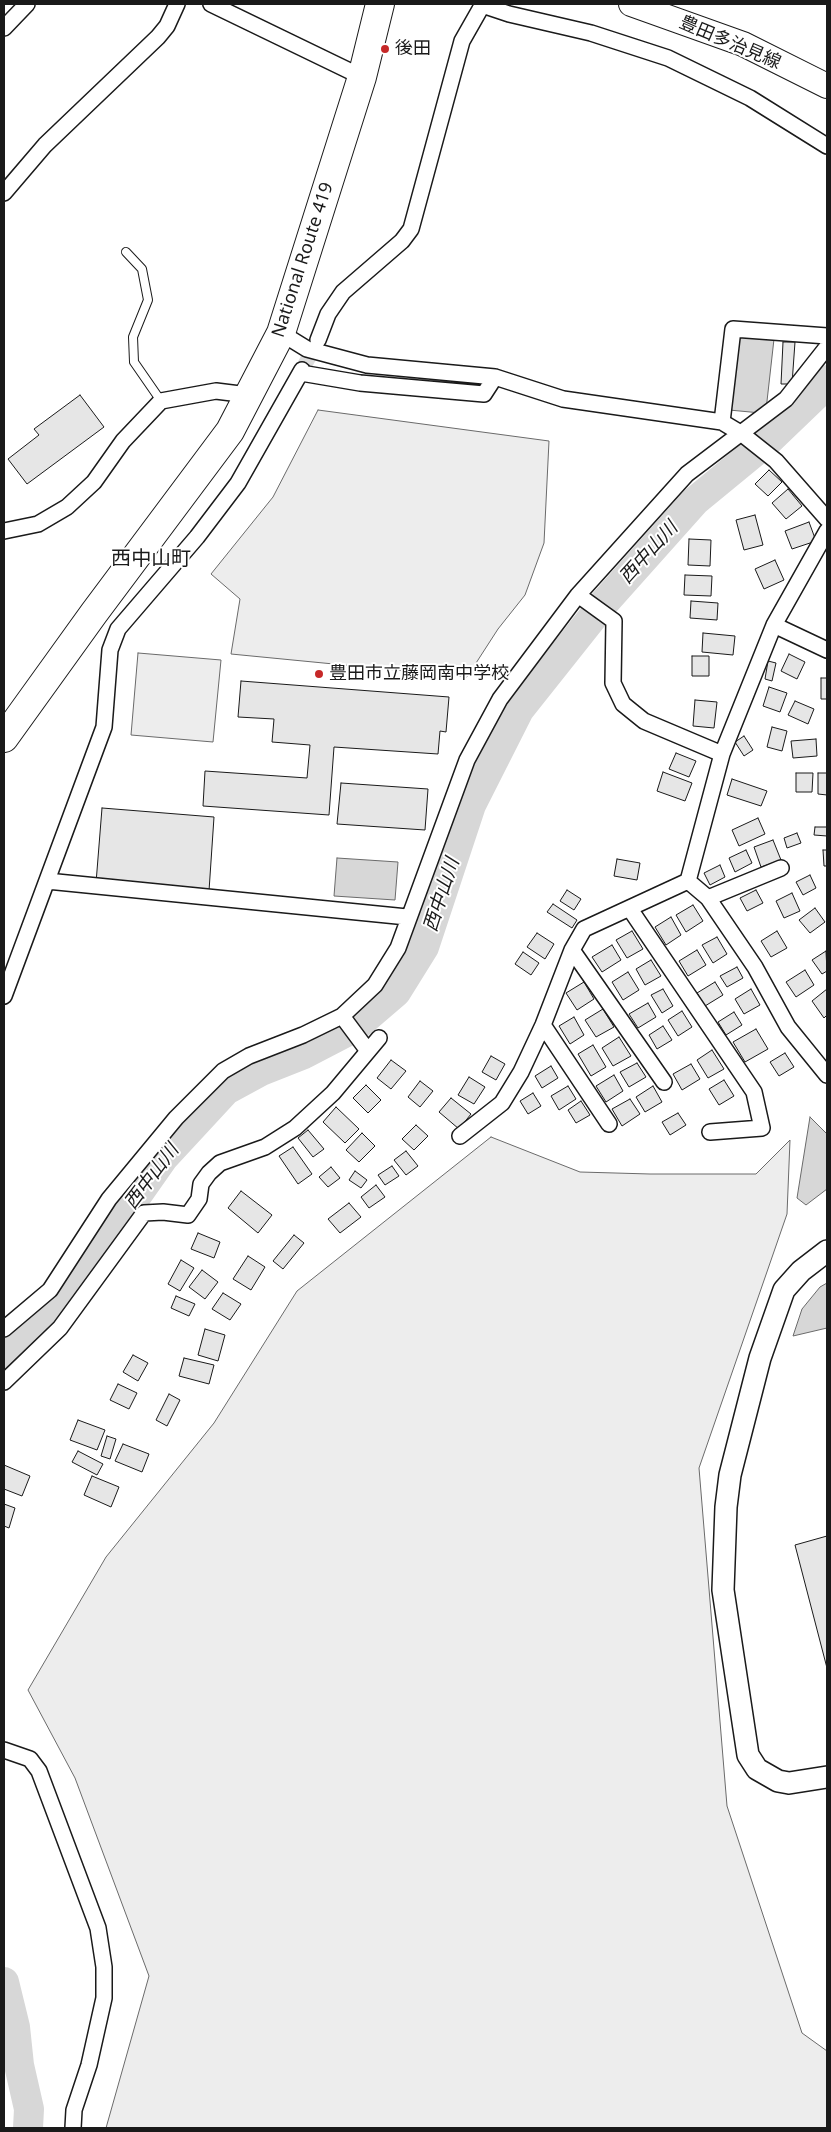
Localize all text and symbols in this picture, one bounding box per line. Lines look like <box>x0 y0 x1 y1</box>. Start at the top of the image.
street label: 豊田多治見線 <box>676 12 784 74</box>
place label: 後田 <box>395 38 431 60</box>
marker: 後田 <box>379 43 391 55</box>
street label: National Route 419 <box>268 180 338 340</box>
water label: 西中山川 <box>615 517 683 589</box>
district label: 西中山町 <box>111 547 191 571</box>
place label: 豊田市立藤岡南中学校 <box>329 663 509 685</box>
marker: 豊田市立藤岡南中学校 <box>313 668 325 680</box>
water label: 西中山川 <box>419 855 465 935</box>
water label: 西中山川 <box>120 1140 184 1214</box>

